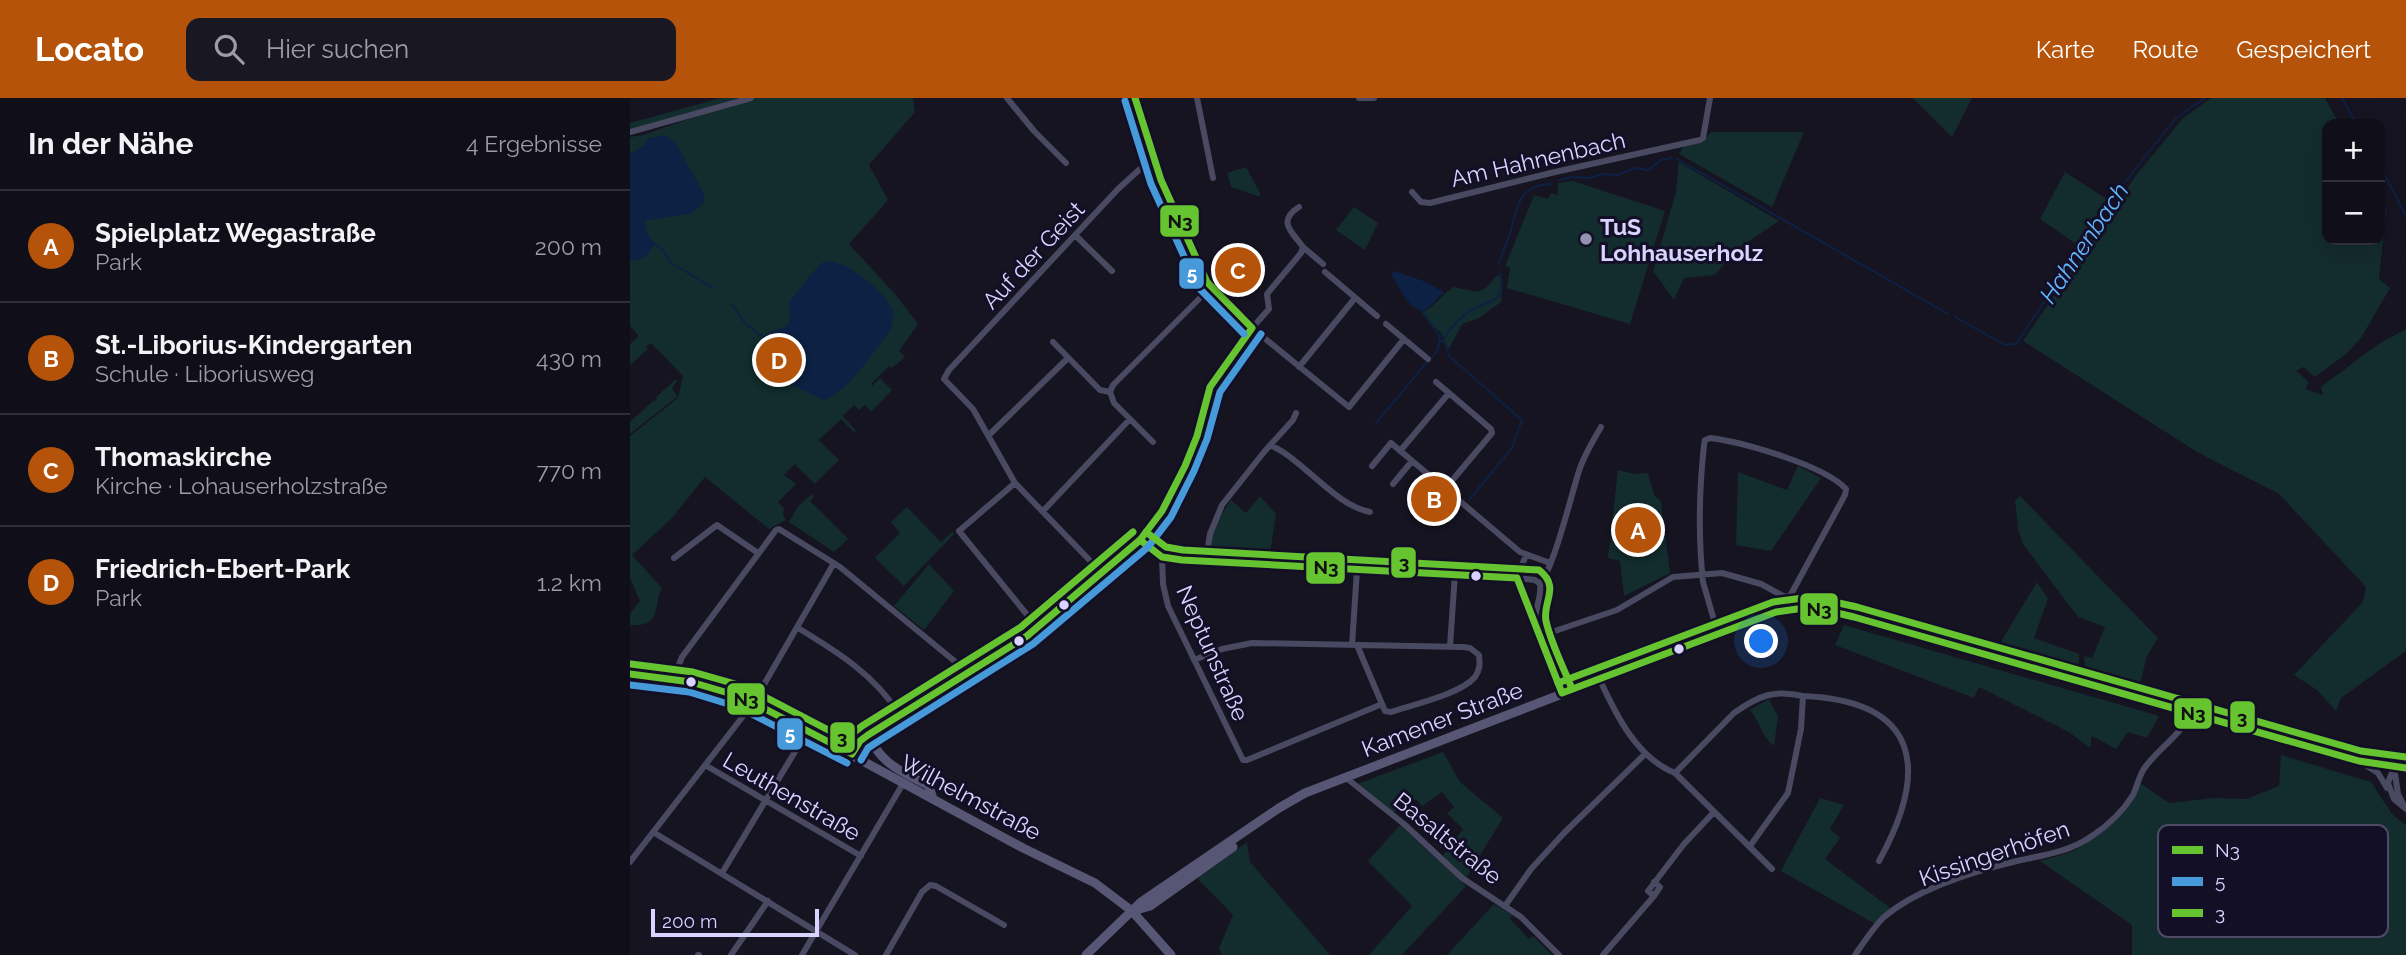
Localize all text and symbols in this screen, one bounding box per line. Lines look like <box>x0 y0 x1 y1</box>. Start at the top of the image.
search box <box>186 18 676 81</box>
text: Locato <box>35 30 144 69</box>
icon: search <box>210 30 248 68</box>
text: Hier suchen <box>266 34 409 64</box>
text: Karte <box>2036 35 2095 64</box>
text: Route <box>2133 35 2198 64</box>
text: Gespeichert <box>2236 35 2371 64</box>
map controls <box>2322 119 2385 245</box>
button: + <box>2322 119 2385 182</box>
text: In der Nähe <box>28 126 193 161</box>
street label: Am Hahnenbach <box>1448 126 1628 192</box>
text: 4 Ergebnisse <box>466 130 602 157</box>
water label: Hahnenbach <box>2033 177 2135 309</box>
button: − <box>2322 182 2385 245</box>
street label: Auf der Geist <box>976 196 1090 314</box>
line badge: N3 <box>1159 204 1200 238</box>
text: N3 <box>1167 210 1193 232</box>
place label: TuS Lohhauserholz <box>1600 213 1763 266</box>
text: Spielplatz Wegastraße <box>95 218 376 248</box>
marker: TuS Lohhauserholz <box>1578 231 1594 247</box>
text: A <box>43 233 59 260</box>
text: 200 m <box>535 233 602 260</box>
pin: C <box>1215 244 1261 296</box>
text: Park <box>95 248 142 275</box>
line badge: 5 <box>1178 257 1205 290</box>
text: 5 <box>1187 262 1197 284</box>
text: St.-Liborius-Kindergarten <box>95 330 412 360</box>
pin: D <box>756 334 802 386</box>
text: B <box>43 345 59 372</box>
text: 430 m <box>536 345 602 372</box>
text: Schule · Liboriusweg <box>95 360 314 387</box>
text: Thomaskirche <box>95 442 272 472</box>
text: C <box>43 457 59 484</box>
text: 770 m <box>536 457 602 484</box>
text: Kirche · Lohauserholzstraße <box>95 472 387 499</box>
pin: B <box>1411 473 1457 525</box>
pin: A <box>1615 504 1661 556</box>
line badge: 3 <box>1390 546 1417 579</box>
line badge: N3 <box>1305 551 1346 585</box>
text: 3 <box>1399 551 1409 573</box>
text: Friedrich-Ebert-Park <box>95 554 350 584</box>
text: N3 <box>1313 556 1339 578</box>
text: D <box>43 569 59 596</box>
text: 1.2 km <box>537 569 602 596</box>
unlabelled marker <box>1469 569 1483 583</box>
street label: Neptunstraße <box>1171 581 1255 725</box>
text: Park <box>95 584 142 611</box>
line badge: N3 <box>1799 592 1839 626</box>
unlabelled marker <box>1057 598 1071 612</box>
text: N3 <box>1806 598 1832 620</box>
your location <box>1744 624 1778 658</box>
unlabelled marker <box>1012 634 1026 648</box>
unlabelled marker <box>1672 642 1686 656</box>
unlabelled marker <box>684 675 698 689</box>
street label: Kamener Straße <box>1358 676 1526 762</box>
line badge: N3 <box>726 682 766 716</box>
text: N3 <box>733 688 759 710</box>
line badge: N3 <box>2173 697 2213 730</box>
line badge: 3 <box>2229 700 2256 734</box>
text: N3 <box>2180 702 2206 724</box>
text: 3 <box>2237 706 2247 728</box>
line badge: 5 <box>776 717 804 751</box>
line badge: 3 <box>829 721 856 754</box>
text: 5 <box>785 722 795 744</box>
text: 3 <box>837 726 847 748</box>
street label: Leuthenstraße <box>719 746 865 846</box>
street label: Wilhelmstraße <box>896 749 1046 845</box>
street label: Basaltstraße <box>1389 786 1507 890</box>
street label: Kissingerhöfen <box>1915 815 2073 891</box>
legend <box>2158 825 2388 937</box>
text: N3 <box>2215 839 2240 861</box>
text: 5 <box>2215 870 2225 892</box>
text: 3 <box>2215 902 2225 924</box>
scale bar <box>651 906 819 938</box>
text: 200 m <box>662 910 717 932</box>

